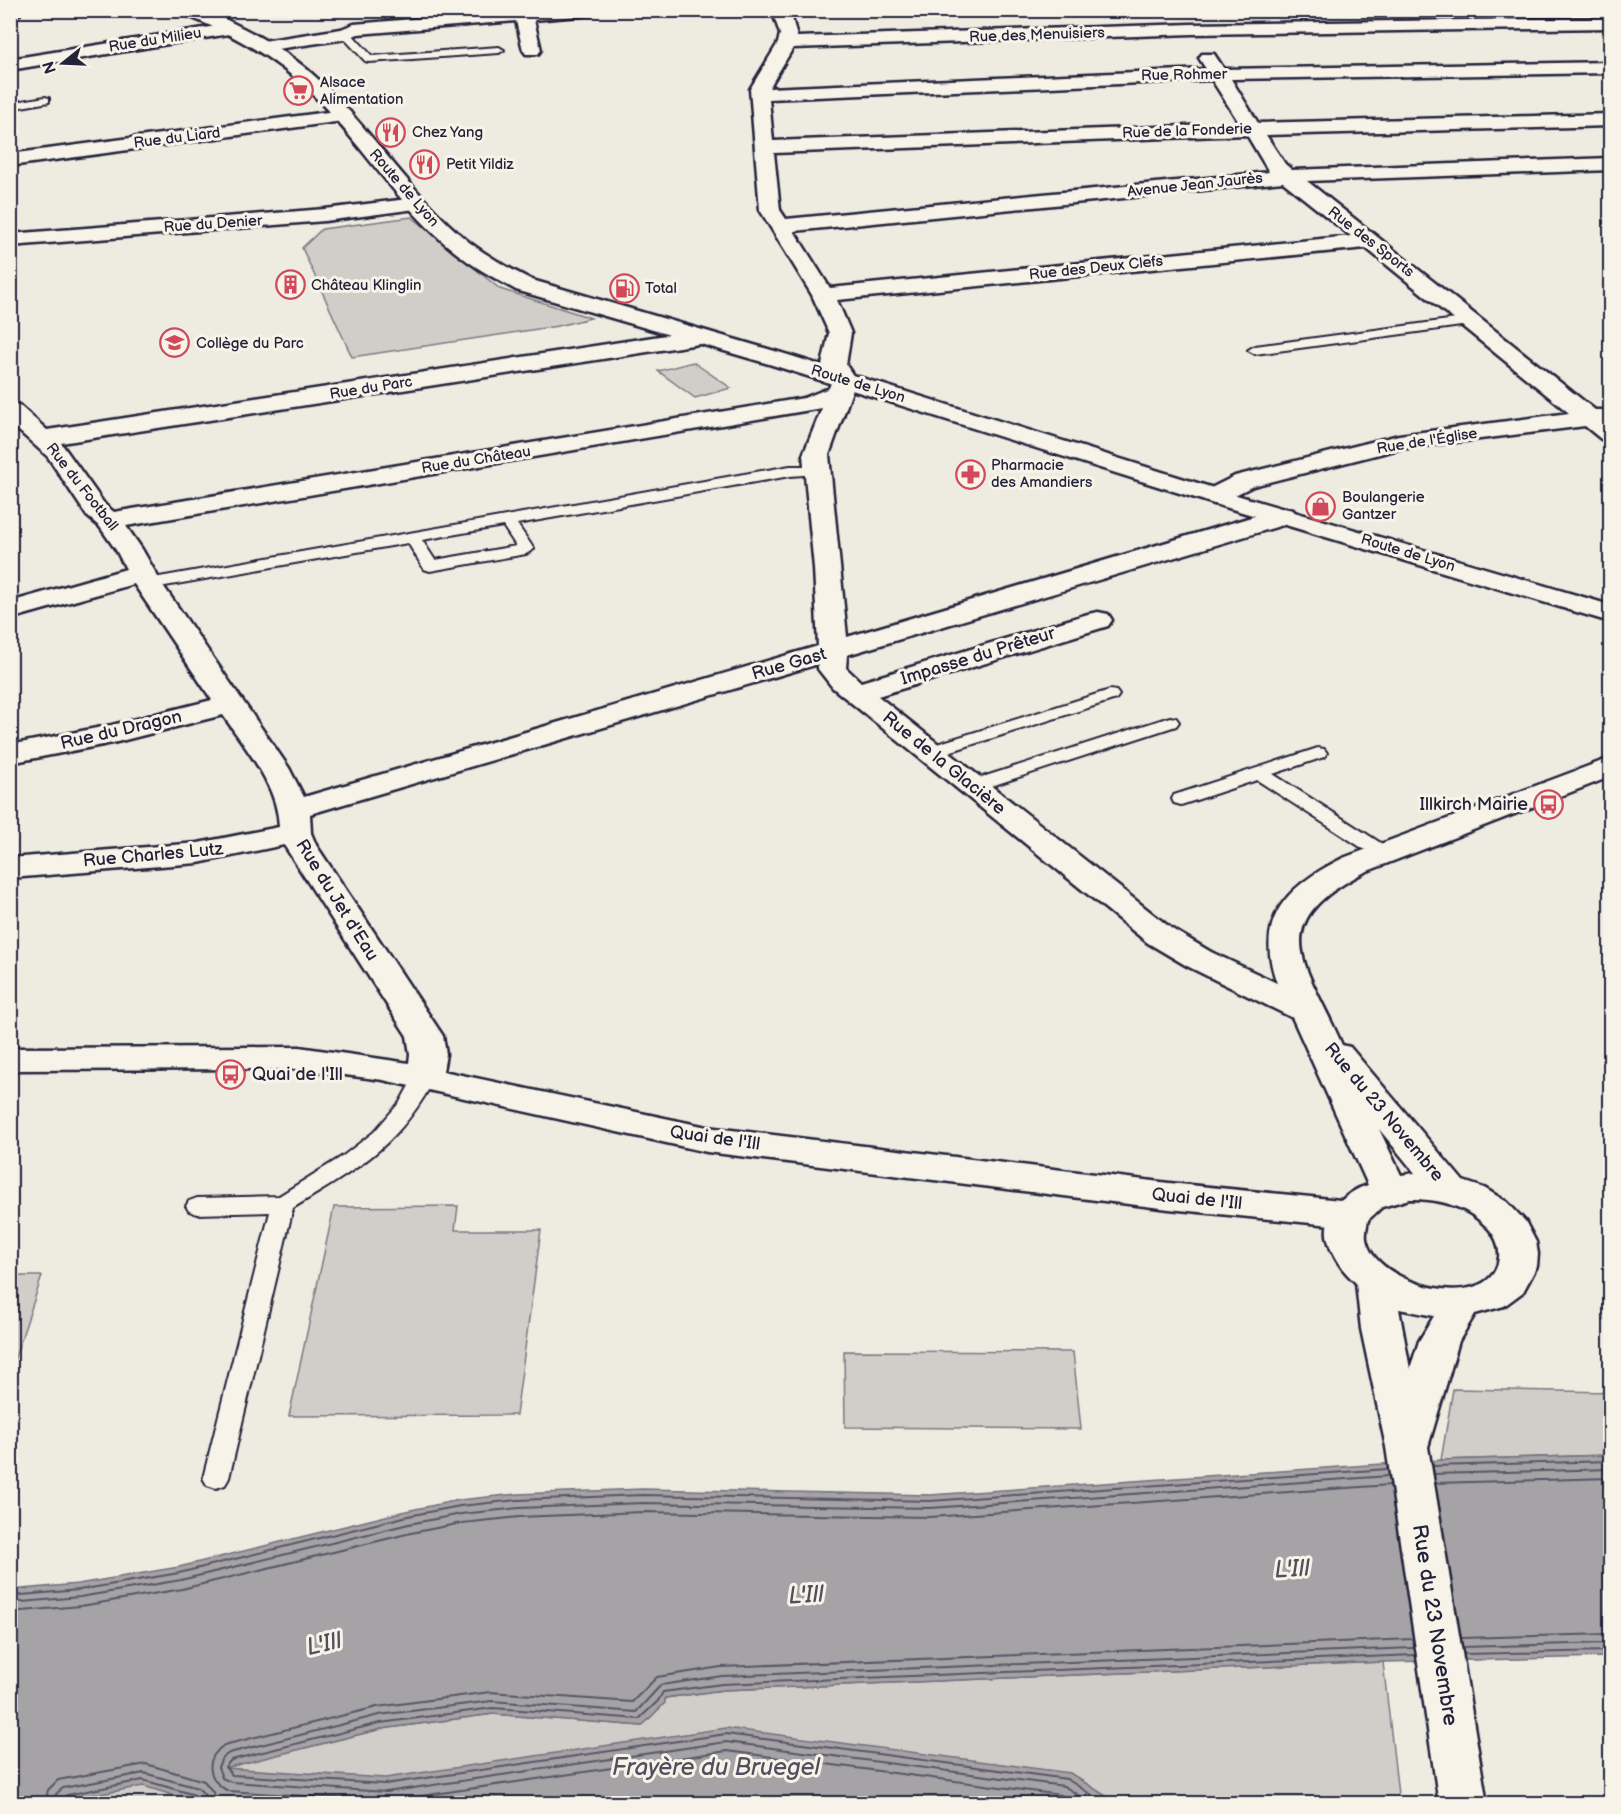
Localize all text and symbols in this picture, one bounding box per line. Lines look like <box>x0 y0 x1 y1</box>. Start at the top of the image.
street label: Rue du Milieu <box>107 23 203 57</box>
street label: Rue des Menuisiers <box>969 23 1106 47</box>
north arrow <box>33 33 93 93</box>
text: N <box>39 59 61 76</box>
street label: Rue Rohmer <box>1141 65 1228 85</box>
place label: Alsace Alimentation <box>320 73 404 109</box>
supermarket icon: Alsace Alimentation <box>283 75 315 107</box>
restaurant icon: Chez Yang <box>375 116 407 148</box>
street label: Rue de la Fonderie <box>1122 119 1252 143</box>
street label: Rue du Liard <box>133 123 221 153</box>
place label: Chez Yang <box>412 123 483 142</box>
street label: Route de Lyon <box>365 145 443 231</box>
restaurant icon: Petit Yildiz <box>409 148 441 180</box>
place label: Petit Yildiz <box>446 155 515 174</box>
street label: Avenue Jean Jaurès <box>1126 168 1264 202</box>
street label: Rue des Sports <box>1324 202 1418 282</box>
street label: Rue du Denier <box>163 211 264 237</box>
street label: Rue des Deux Clefs <box>1028 251 1164 284</box>
building icon: Château Klinglin <box>274 269 306 301</box>
fuel station icon: Total <box>608 272 640 304</box>
place label: Château Klinglin <box>311 276 421 295</box>
place label: Total <box>645 279 677 298</box>
school or university icon: Collège du Parc <box>159 327 191 359</box>
place label: Collège du Parc <box>196 334 304 353</box>
street label: Route de Lyon <box>809 361 907 407</box>
street label: Rue du Parc <box>328 372 414 404</box>
street label: Rue de l'Église <box>1375 424 1479 458</box>
street label: Rue du Football <box>42 439 122 535</box>
street label: Rue du Château <box>420 442 532 478</box>
place label: Pharmacie des Amandiers <box>991 456 1093 492</box>
pharmacy icon: Pharmacie des Amandiers <box>954 458 986 490</box>
place label: Boulangerie Gantzer <box>1342 488 1425 524</box>
shop icon: Boulangerie Gantzer <box>1305 490 1337 522</box>
street label: Route de Lyon <box>1359 530 1457 576</box>
street label: Impasse du Prêteur <box>898 622 1058 689</box>
street label: Rue Gast <box>749 643 829 685</box>
street label: Rue du Dragon <box>58 706 184 754</box>
street label: Rue de la Glacière <box>878 707 1010 819</box>
bus stop icon: Illkirch Mairie <box>1533 788 1565 820</box>
place label: Illkirch Mairie <box>1420 794 1528 815</box>
street label: Rue du Jet d'Eau <box>291 835 383 965</box>
street label: Rue Charles Lutz <box>82 838 224 872</box>
street label: Rue du 23 Novembre <box>1320 1038 1448 1186</box>
bus stop icon: Quai de l'Ill <box>215 1058 247 1090</box>
place label: Quai de l'Ill <box>252 1064 343 1085</box>
street label: Quai de l'Ill <box>669 1121 761 1155</box>
street label: Quai de l'Ill <box>1151 1184 1243 1214</box>
street label: Rue du 23 Novembre <box>1407 1522 1463 1728</box>
water label: L'Ill <box>1274 1554 1312 1584</box>
water label: L'Ill <box>788 1580 826 1610</box>
water label: L'Ill <box>304 1626 346 1662</box>
water label: Frayère du Bruegel <box>612 1753 822 1782</box>

